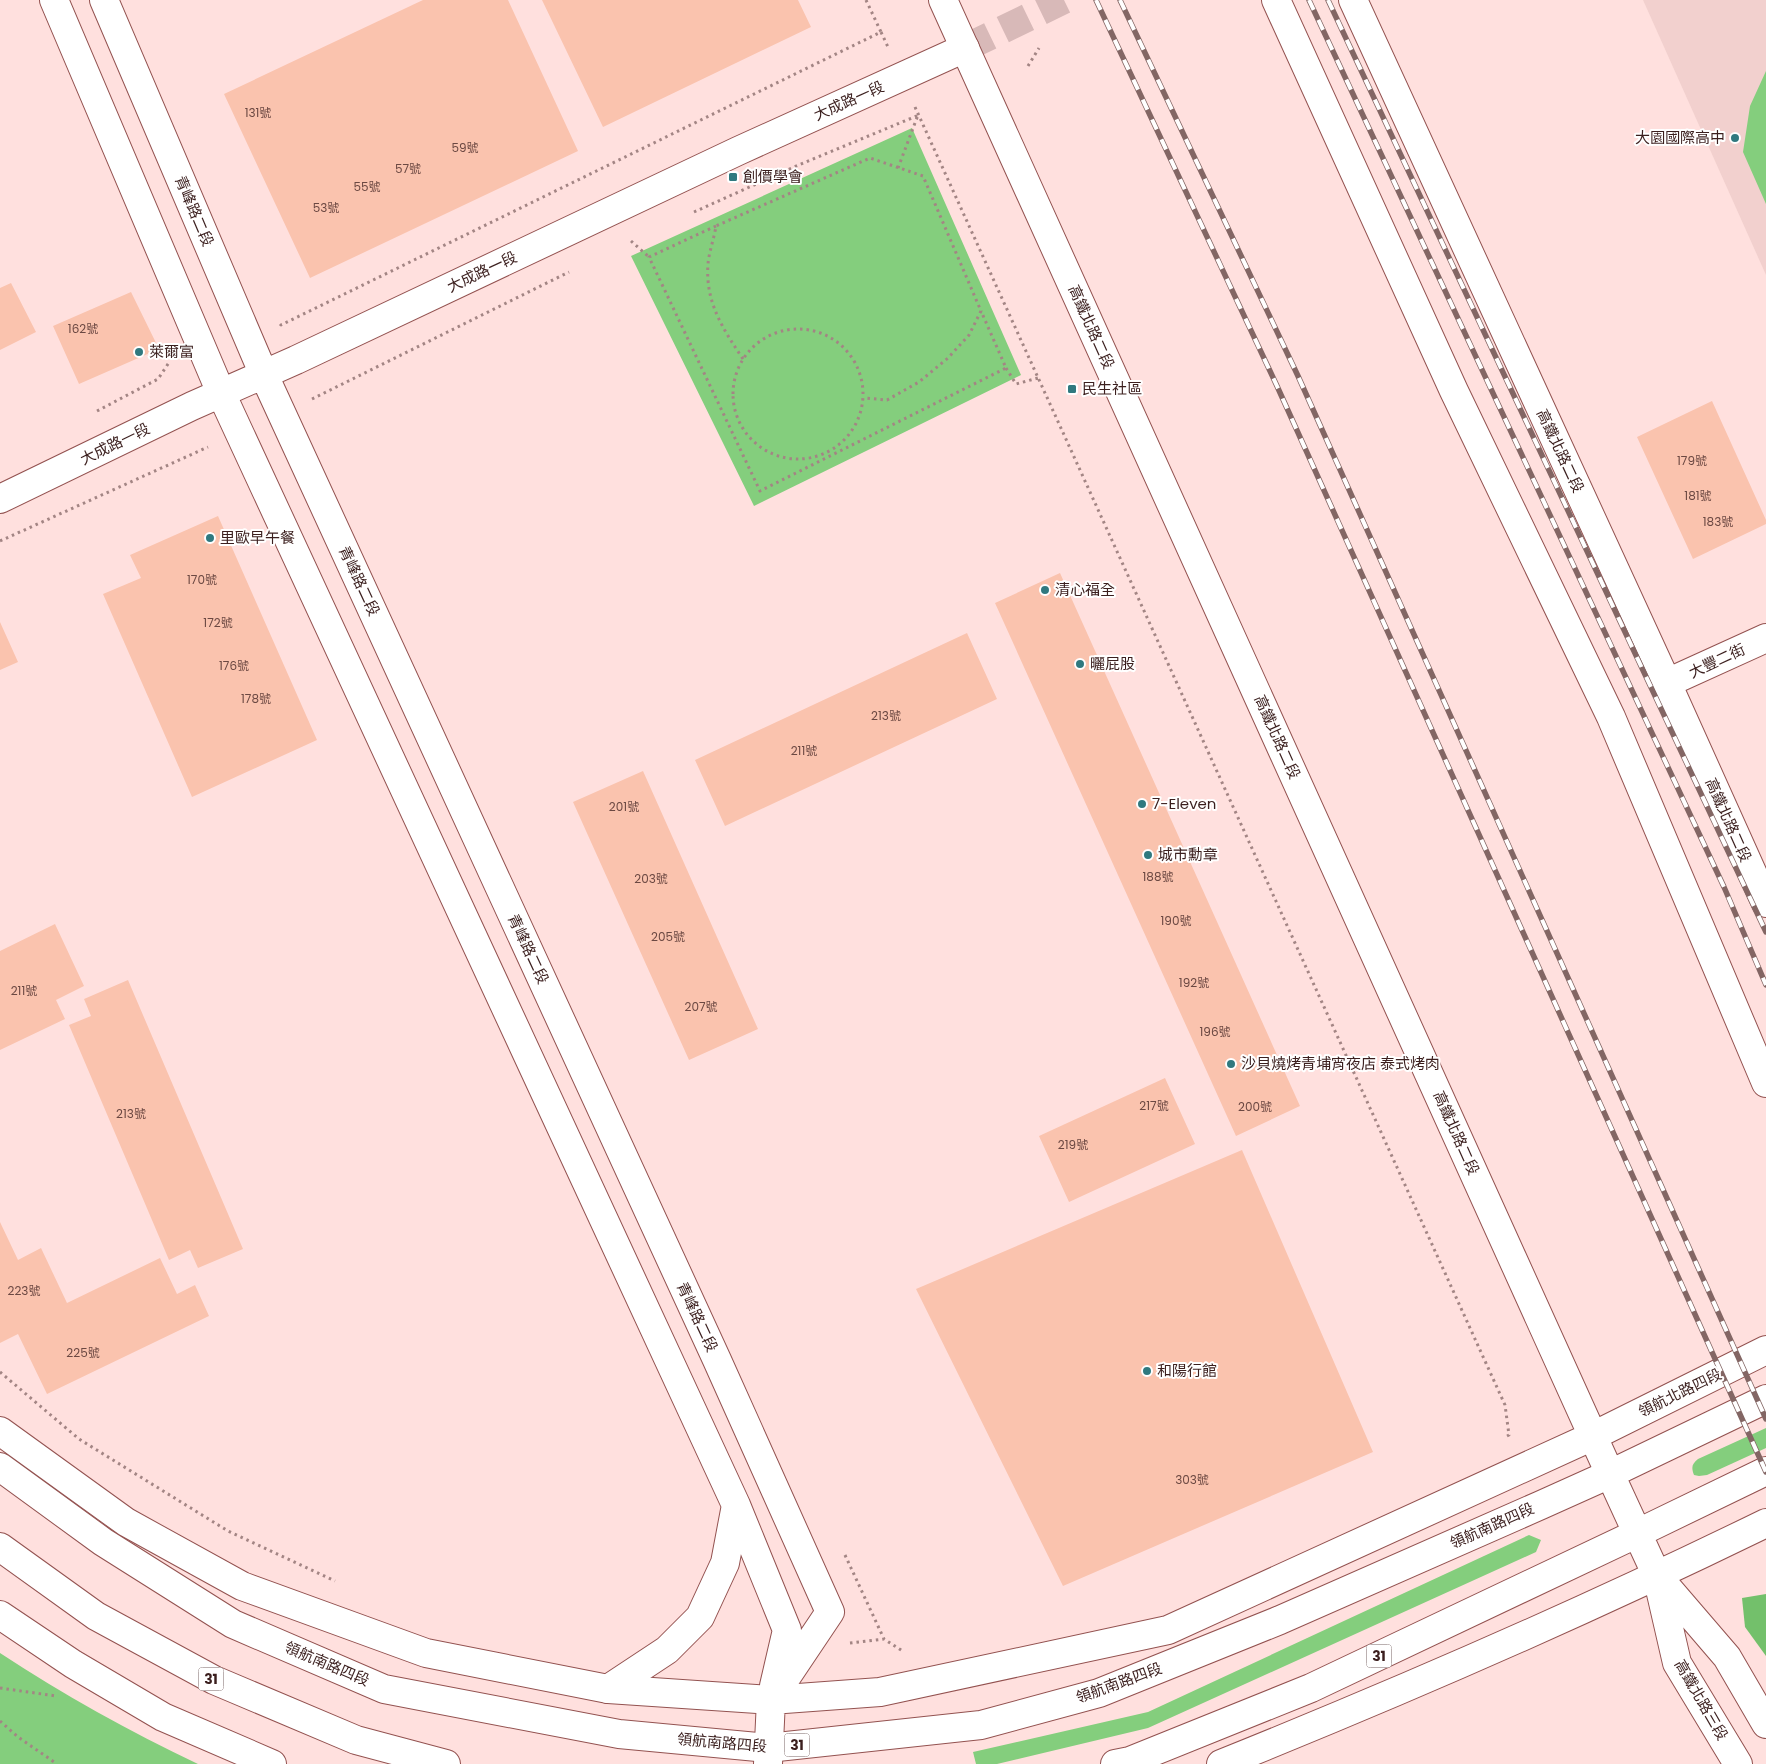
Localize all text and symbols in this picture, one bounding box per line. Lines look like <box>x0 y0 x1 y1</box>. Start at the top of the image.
street label: 大成路一段 <box>810 76 887 125</box>
house number: 131號 <box>245 104 271 121</box>
place label: 大園國際高中 <box>1635 127 1725 148</box>
marker: 大園國際高中 <box>1729 132 1741 144</box>
house number: 59號 <box>451 139 479 156</box>
house number: 57號 <box>395 160 421 177</box>
place label: 創價學會 <box>743 166 803 187</box>
marker: 創價學會 <box>727 171 739 183</box>
street label: 青峰路二段 <box>170 172 219 249</box>
house number: 55號 <box>353 178 381 195</box>
house number: 53號 <box>313 199 339 216</box>
street label: 大成路一段 <box>443 246 520 297</box>
street label: 高鐵北路二段 <box>1064 281 1119 372</box>
house number: 162號 <box>68 320 98 337</box>
place label: 萊爾富 <box>149 341 194 362</box>
marker: 萊爾富 <box>133 346 145 358</box>
place label: 民生社區 <box>1082 378 1142 399</box>
marker: 民生社區 <box>1066 383 1078 395</box>
street label: 高鐵北路二段 <box>1532 406 1589 496</box>
street label: 大成路一段 <box>76 418 153 469</box>
house number: 179號 <box>1677 452 1707 469</box>
house number: 181號 <box>1684 487 1712 504</box>
house number: 183號 <box>1703 513 1733 530</box>
place label: 里歐早午餐 <box>220 527 295 548</box>
marker: 里歐早午餐 <box>204 532 216 544</box>
street label: 青峰路二段 <box>334 542 385 619</box>
house number: 170號 <box>187 571 217 588</box>
place label: 清心福全 <box>1055 579 1115 600</box>
marker: 清心福全 <box>1039 584 1051 596</box>
house number: 172號 <box>203 614 233 631</box>
street label: 大豐二街 <box>1685 638 1748 683</box>
place label: 曬屁股 <box>1090 653 1135 674</box>
house number: 176號 <box>219 657 249 674</box>
marker: 曬屁股 <box>1074 658 1086 670</box>
house number: 178號 <box>241 690 271 707</box>
street label: 高鐵北路二段 <box>1250 691 1305 782</box>
house number: 213號 <box>871 707 901 724</box>
house number: 211號 <box>791 742 817 759</box>
street label: 高鐵北路二段 <box>1701 774 1756 865</box>
place label: 7-Eleven <box>1152 793 1216 814</box>
house number: 201號 <box>609 798 639 815</box>
marker: 7-Eleven <box>1136 798 1148 810</box>
place label: 城市勳章 <box>1158 844 1218 865</box>
marker: 城市勳章 <box>1142 849 1154 861</box>
house number: 188號 <box>1143 868 1173 885</box>
house number: 203號 <box>634 870 668 887</box>
street label: 青峰路二段 <box>503 910 554 987</box>
house number: 190號 <box>1161 912 1191 929</box>
house number: 205號 <box>651 928 685 945</box>
house number: 192號 <box>1179 974 1209 991</box>
house number: 211號 <box>11 982 37 999</box>
house number: 207號 <box>685 998 718 1015</box>
house number: 196號 <box>1199 1023 1231 1040</box>
place label: 沙貝燒烤青埔宵夜店 泰式烤肉 <box>1241 1053 1440 1074</box>
marker: 沙貝燒烤青埔宵夜店 泰式烤肉 <box>1225 1058 1237 1070</box>
street label: 高鐵北路二段 <box>1429 1087 1484 1178</box>
house number: 217號 <box>1139 1097 1169 1114</box>
house number: 200號 <box>1238 1098 1272 1115</box>
house number: 213號 <box>116 1105 146 1122</box>
house number: 219號 <box>1058 1136 1088 1153</box>
street label: 青峰路二段 <box>672 1278 723 1355</box>
house number: 223號 <box>8 1282 40 1299</box>
house number: 225號 <box>66 1344 100 1361</box>
place label: 和陽行館 <box>1157 1360 1217 1381</box>
street label: 領航北路四段 <box>1635 1363 1725 1422</box>
marker: 和陽行館 <box>1141 1365 1153 1377</box>
house number: 303號 <box>1175 1471 1209 1488</box>
street label: 領航南路四段 <box>1446 1498 1537 1553</box>
street label: 領航南路四段 <box>282 1636 373 1691</box>
road number: 31 <box>1366 1644 1392 1668</box>
street label: 高鐵北路三段 <box>1670 1656 1733 1744</box>
street label: 領航南路四段 <box>1073 1657 1165 1708</box>
road number: 31 <box>198 1668 224 1690</box>
street label: 領航南路四段 <box>676 1728 768 1757</box>
road number: 31 <box>784 1734 810 1756</box>

